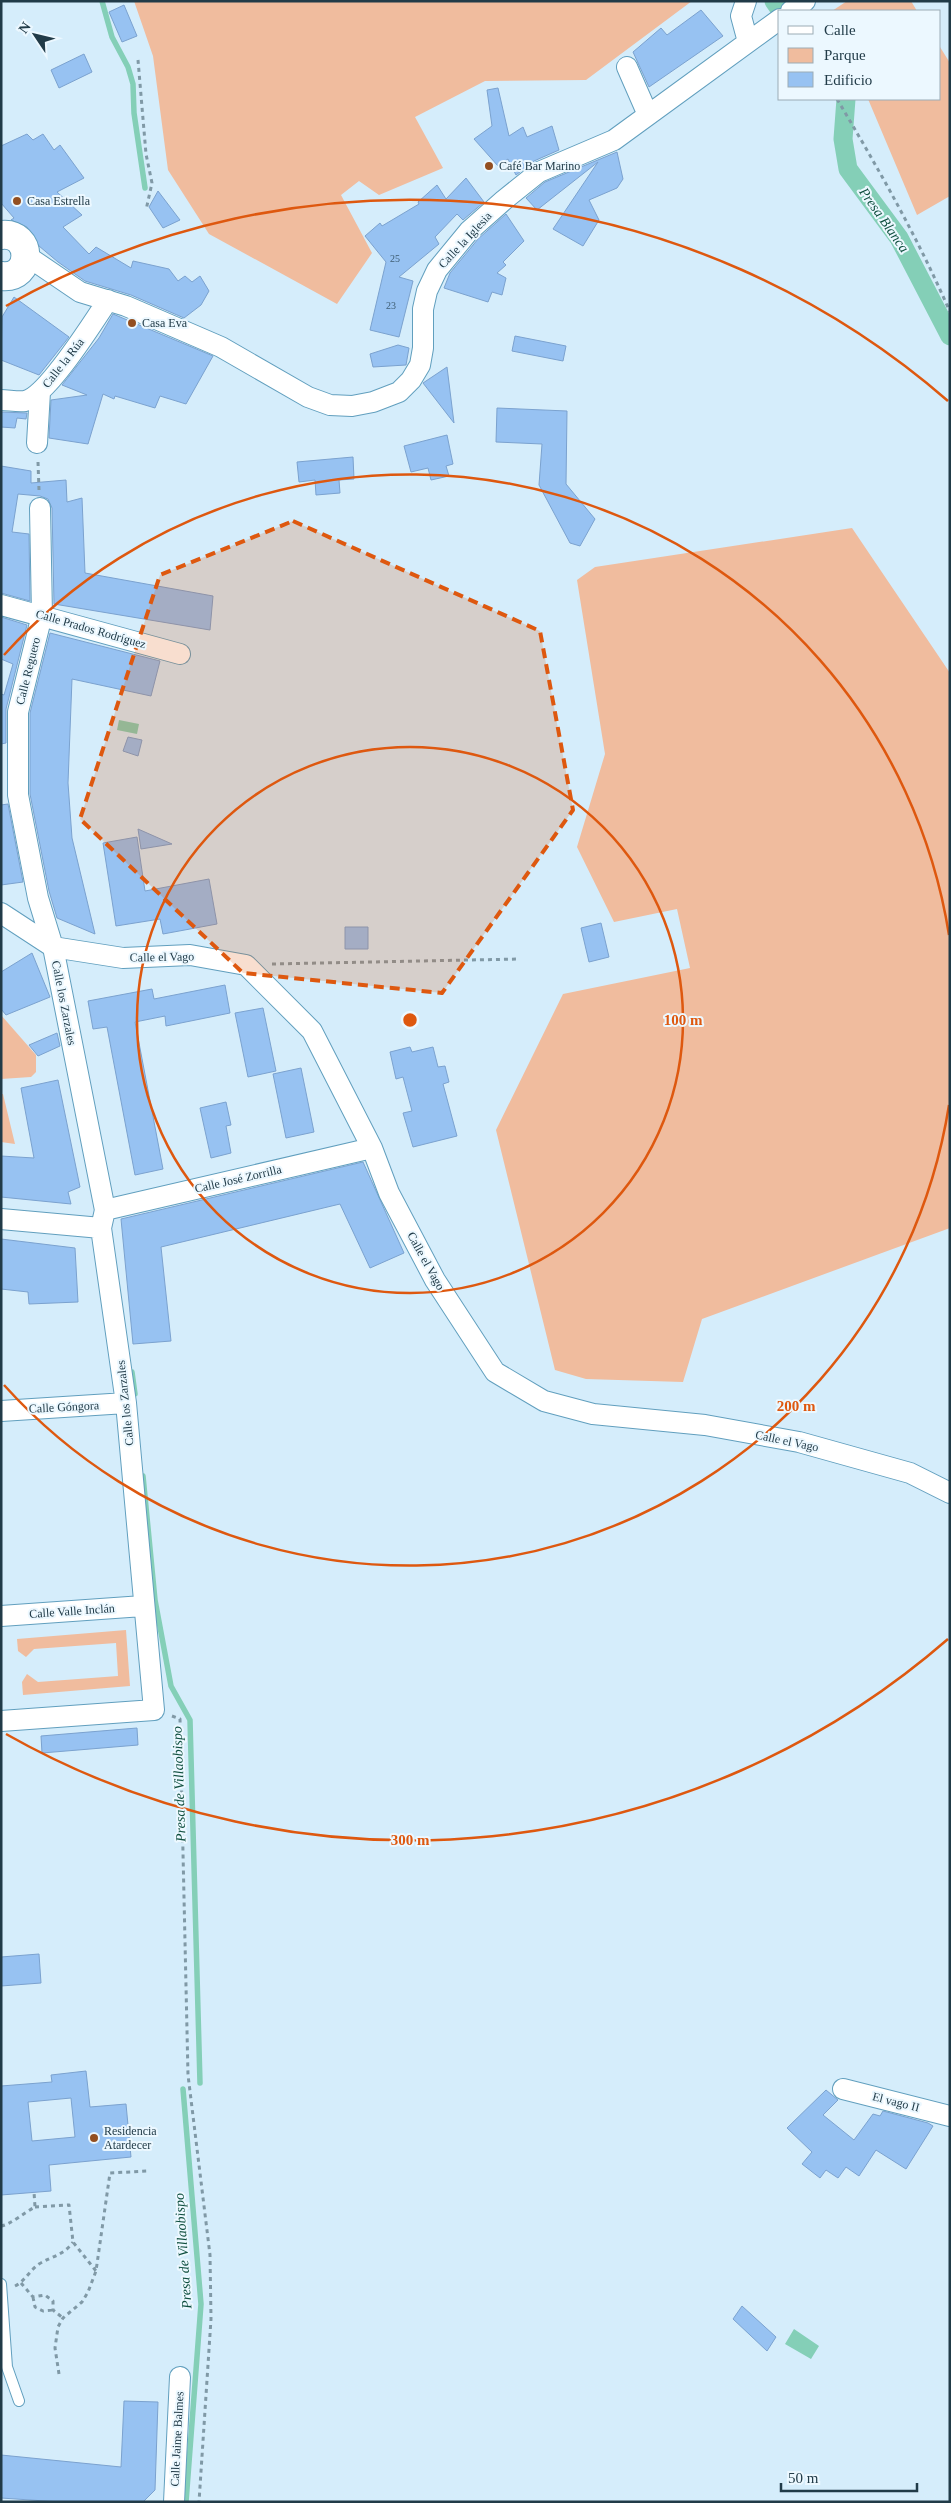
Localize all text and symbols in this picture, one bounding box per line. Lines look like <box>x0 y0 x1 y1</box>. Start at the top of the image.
north arrow <box>10 10 60 60</box>
legend <box>778 10 941 100</box>
text: N <box>16 19 34 36</box>
text: Calle <box>824 22 856 38</box>
text: Parque <box>824 47 866 63</box>
text: Edificio <box>824 72 872 88</box>
place label: Café Bar Marino <box>499 159 580 173</box>
marker: Café Bar Marino <box>483 160 495 172</box>
water label: Presa Blanca <box>856 184 912 255</box>
place label: Casa Estrella <box>27 194 91 208</box>
marker: Casa Estrella <box>11 195 23 207</box>
street label: Calle la Iglesia <box>435 208 495 271</box>
house number: 25 <box>390 253 400 264</box>
house number: 23 <box>386 300 396 311</box>
place label: Casa Eva <box>142 316 188 330</box>
marker: Casa Eva <box>126 317 138 329</box>
street label: Calle la Rúa <box>39 335 87 391</box>
street label: Calle Prados Rodríguez <box>34 607 148 651</box>
street label: Calle Reguero <box>13 636 43 706</box>
street label: Calle el Vago <box>130 949 194 965</box>
street label: Calle los Zarzales <box>49 959 79 1047</box>
centre of rings <box>401 1011 419 1029</box>
text: 100 m <box>664 1012 703 1028</box>
street label: Calle José Zorrilla <box>193 1162 283 1196</box>
street label: Calle el Vago <box>404 1229 448 1293</box>
street label: Calle los Zarzales <box>114 1359 136 1446</box>
street label: Calle Góngora <box>29 1398 100 1416</box>
text: 200 m <box>777 1398 816 1414</box>
street label: Calle el Vago <box>754 1427 820 1455</box>
street label: Calle Valle Inclán <box>29 1601 115 1621</box>
water label: Presa de Villaobispo <box>169 1726 189 1843</box>
text: 300 m <box>391 1832 430 1848</box>
street label: El vago II <box>871 2089 921 2115</box>
place label: Residencia Atardecer <box>104 2124 157 2152</box>
marker: Residencia Atardecer <box>88 2132 100 2144</box>
water label: Presa de Villaobispo <box>171 2193 195 2310</box>
street label: Calle Jaime Balmes <box>168 2391 187 2487</box>
scale bar <box>781 2460 917 2492</box>
text: 50 m <box>788 2470 819 2486</box>

